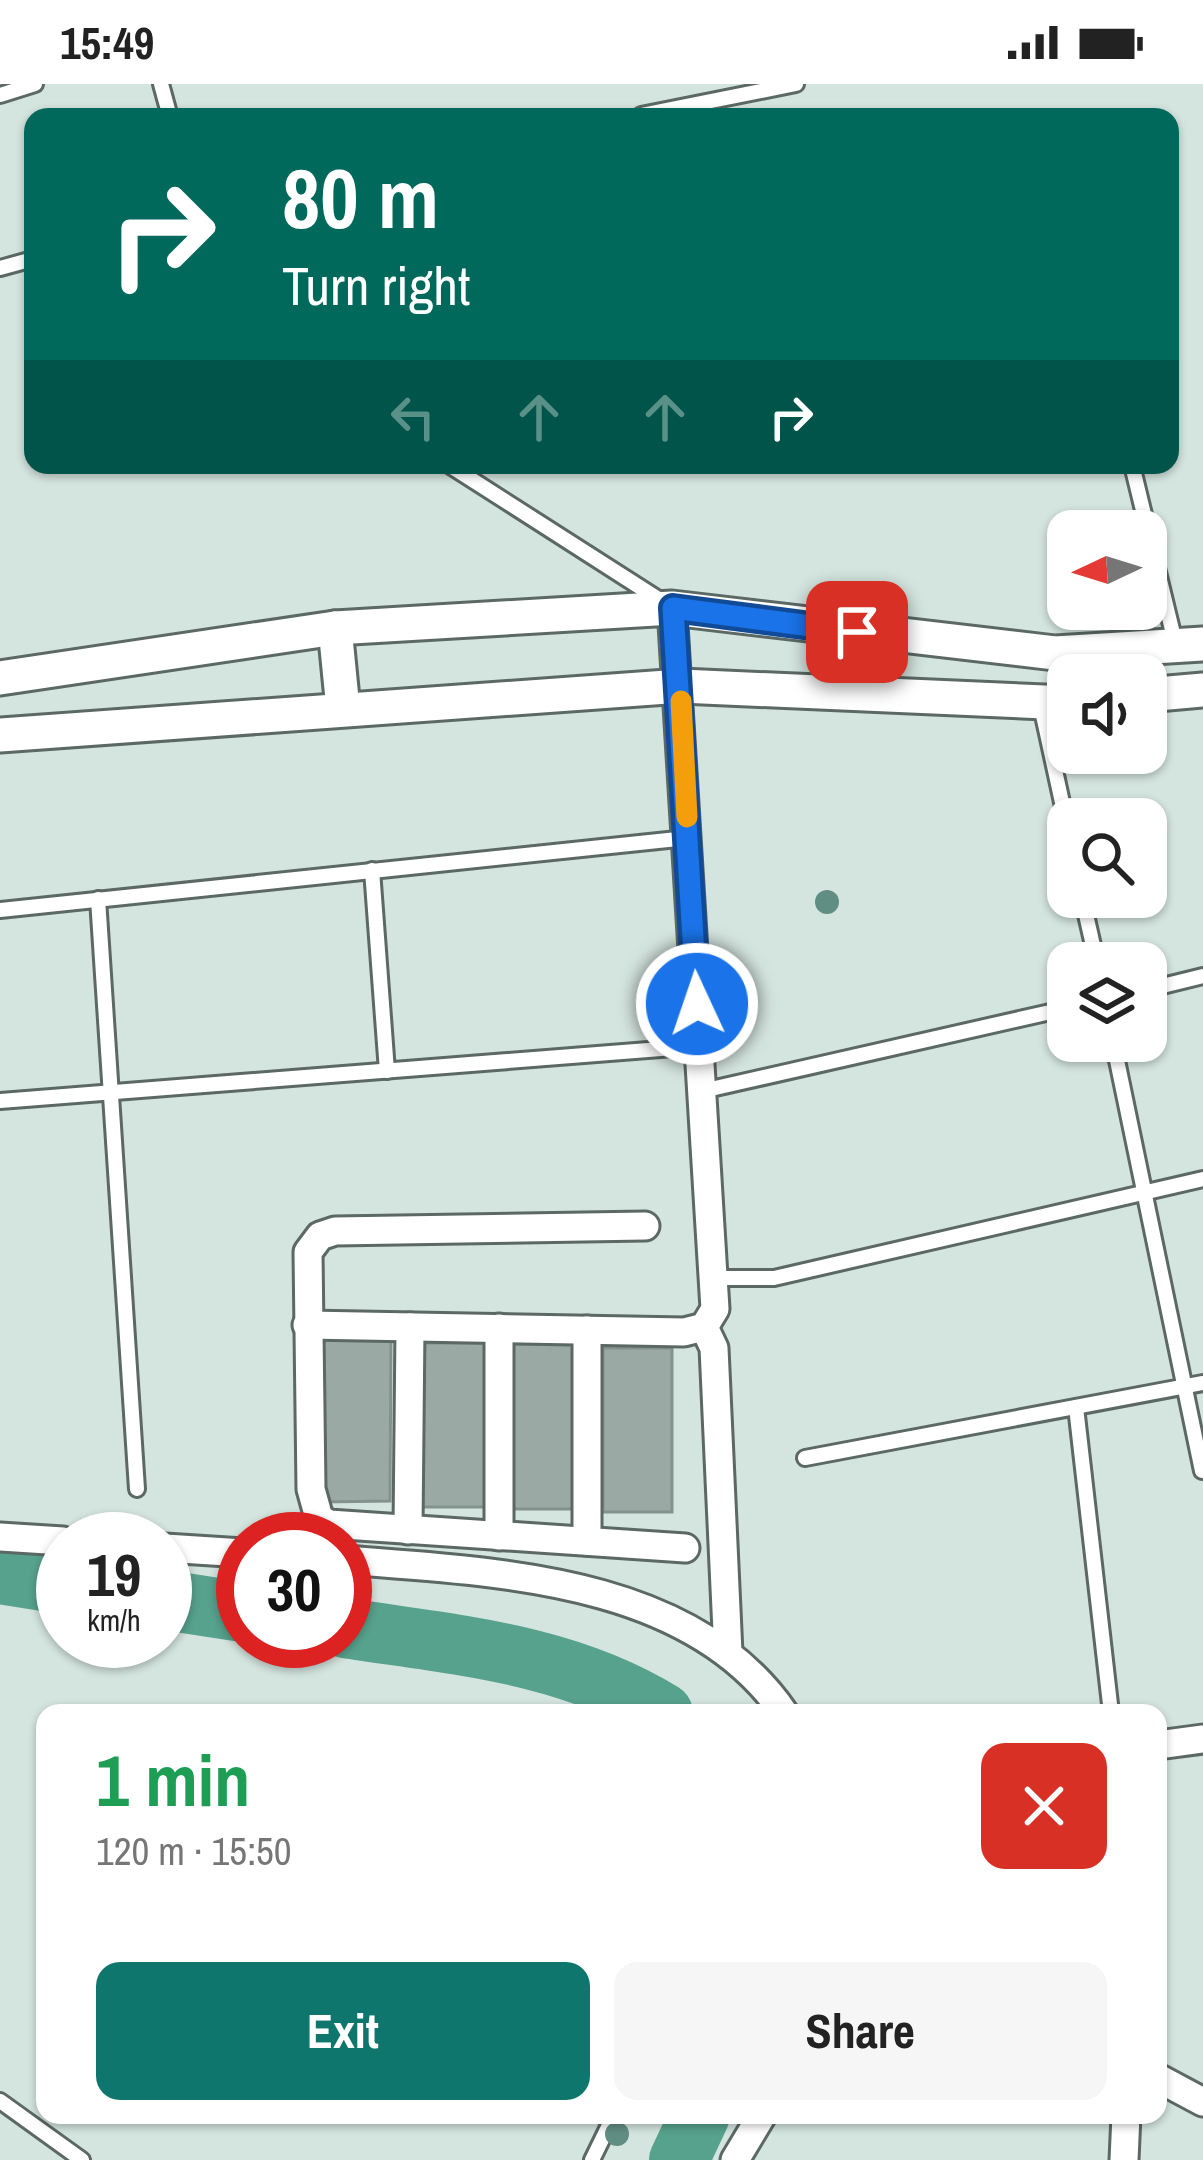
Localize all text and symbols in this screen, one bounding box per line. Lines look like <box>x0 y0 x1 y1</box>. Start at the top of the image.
text: 15:49 <box>60 12 154 73</box>
text: 80 m <box>282 141 439 254</box>
icon: right <box>84 156 240 312</box>
text: Turn right <box>282 249 470 322</box>
icon: left <box>380 384 446 450</box>
icon: ahead <box>506 384 572 450</box>
icon: ahead <box>632 384 698 450</box>
icon: right <box>758 384 824 450</box>
north arrow <box>1047 510 1167 630</box>
map controls <box>1047 510 1167 1062</box>
pin <box>806 581 908 683</box>
icon: arrive <box>824 599 890 665</box>
button: sound <box>1047 654 1167 774</box>
button: search <box>1047 798 1167 918</box>
position arrow <box>634 941 760 1067</box>
button: layers <box>1047 942 1167 1062</box>
speed limit sign: 30 <box>216 1512 372 1668</box>
text: 19 <box>87 1534 141 1615</box>
text: km/h <box>87 1600 141 1640</box>
text: 1 min <box>96 1731 250 1828</box>
button: close <box>981 1743 1107 1869</box>
text: 120 m · 15:50 <box>96 1825 292 1877</box>
button: Exit <box>96 1962 590 2100</box>
button: Share <box>614 1962 1107 2100</box>

